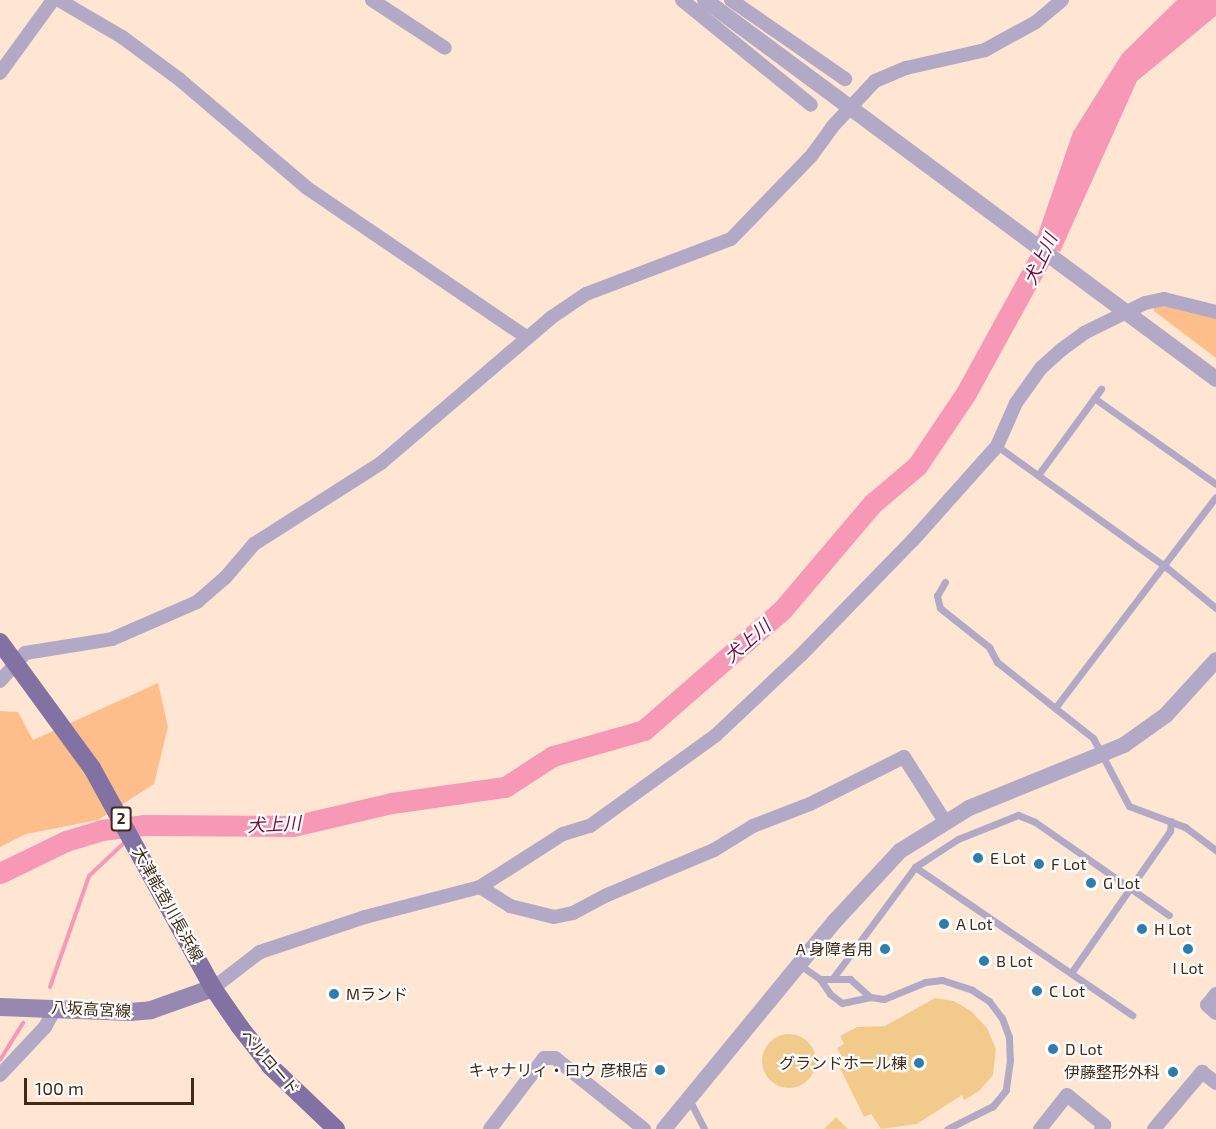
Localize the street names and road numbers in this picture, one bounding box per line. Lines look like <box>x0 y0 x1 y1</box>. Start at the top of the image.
road number: 2 <box>110 807 132 831</box>
street label: 大津能登川長浜線 <box>129 843 207 965</box>
street label: 八坂高宮線 <box>51 997 131 1021</box>
street label: ベルロード <box>237 1026 303 1098</box>

